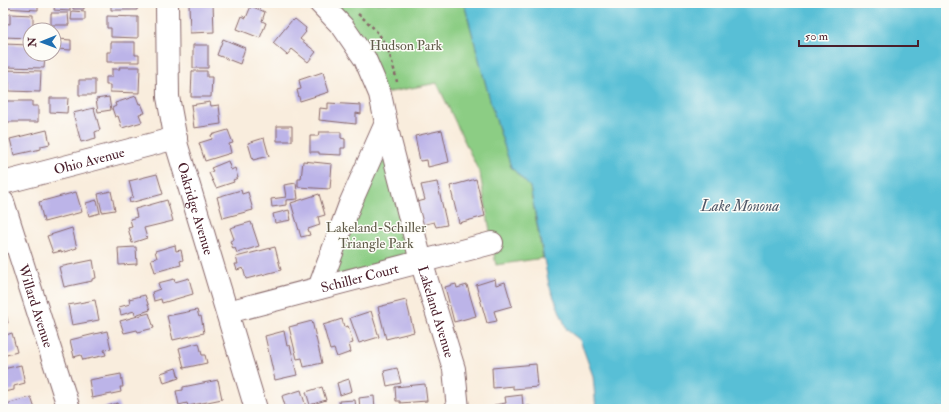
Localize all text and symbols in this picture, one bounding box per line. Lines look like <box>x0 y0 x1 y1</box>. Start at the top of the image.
north arrow <box>22 22 62 62</box>
scale bar <box>799 22 918 48</box>
text: 50 m <box>805 29 829 44</box>
text: N <box>26 36 39 48</box>
park label: Hudson Park <box>370 37 443 54</box>
street label: Ohio Avenue <box>52 144 127 178</box>
street label: Oakridge Avenue <box>173 160 217 257</box>
water label: Lake Monona <box>700 197 779 216</box>
park label: Lakeland-Schiller Triangle Park <box>326 219 427 252</box>
street label: Schiller Court <box>319 260 401 296</box>
street label: Willard Avenue <box>14 261 57 350</box>
street label: Lakeland Avenue <box>414 264 458 360</box>

